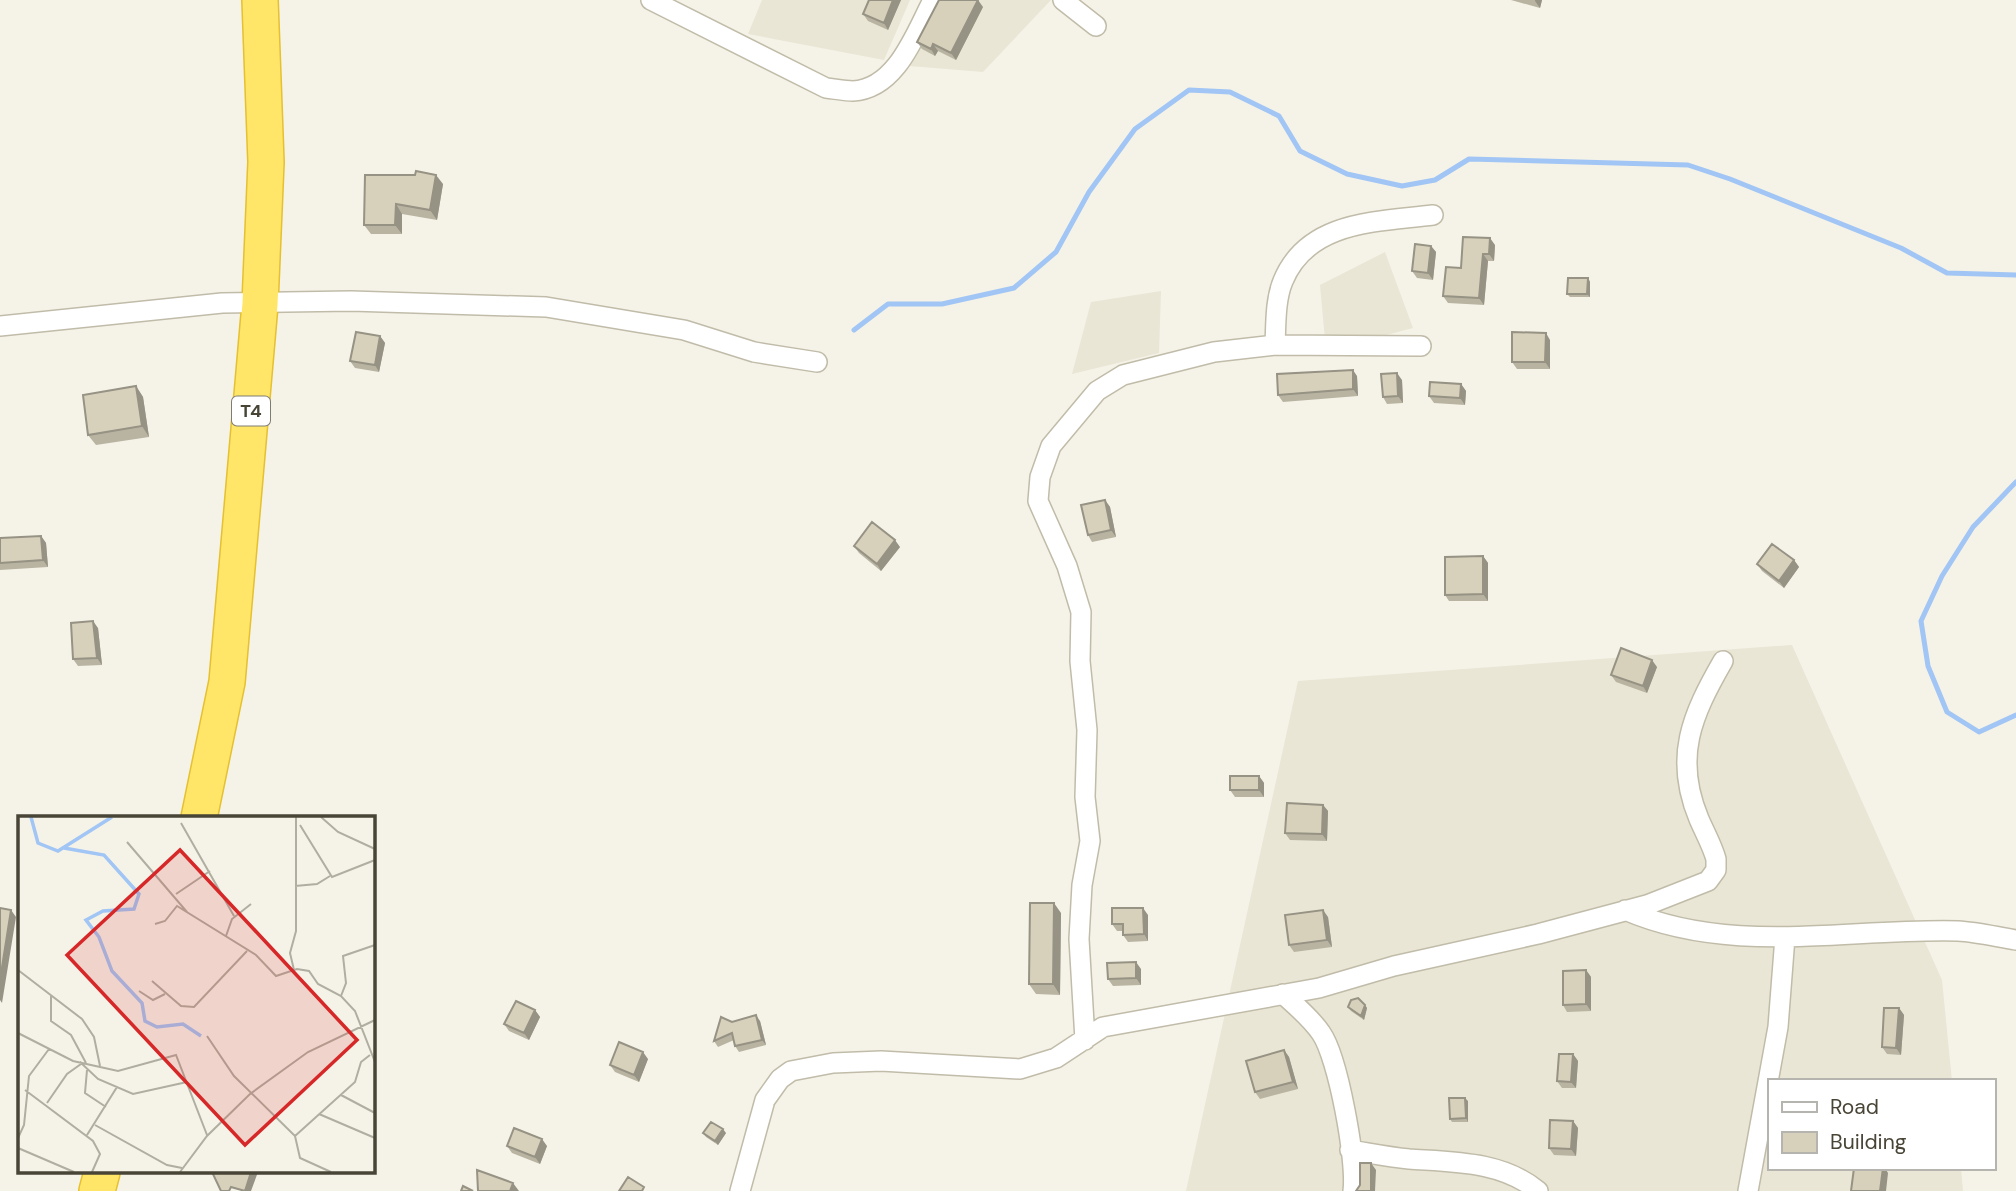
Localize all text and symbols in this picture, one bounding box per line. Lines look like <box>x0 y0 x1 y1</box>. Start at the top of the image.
road number: T4 <box>232 396 270 426</box>
inset map <box>18 816 374 1174</box>
legend <box>1768 1079 1995 1170</box>
text: Road <box>1830 1093 1879 1121</box>
text: Building <box>1830 1128 1907 1156</box>

